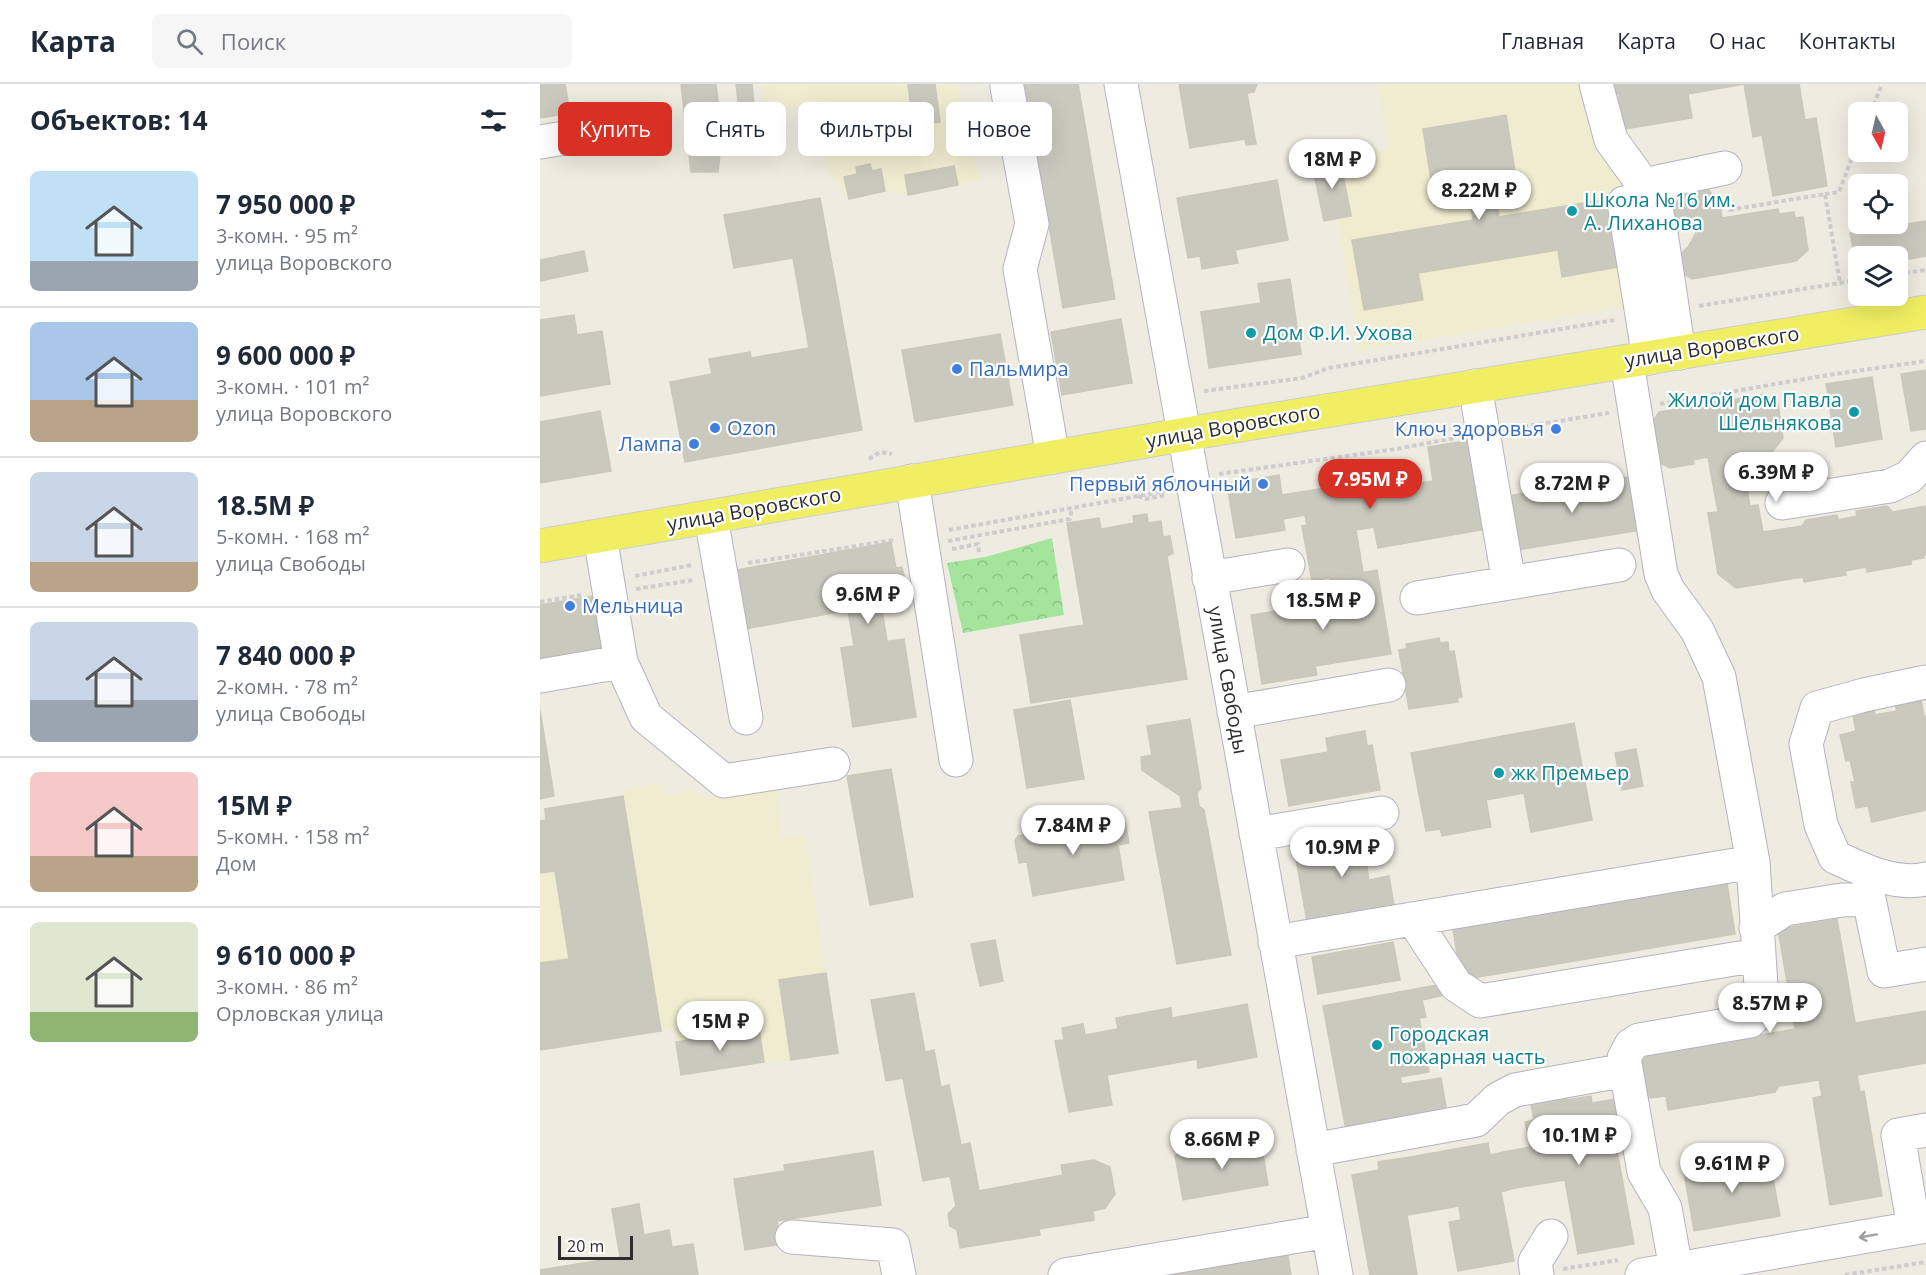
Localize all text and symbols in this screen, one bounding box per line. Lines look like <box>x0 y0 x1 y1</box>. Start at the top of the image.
search box <box>152 14 572 68</box>
text: Карта <box>30 22 116 60</box>
icon: search <box>173 25 206 58</box>
text: Поиск <box>221 26 286 56</box>
text: Главная <box>1501 27 1584 55</box>
text: Карта <box>1617 27 1676 55</box>
text: О нас <box>1709 27 1766 55</box>
text: Контакты <box>1799 27 1896 55</box>
text: Объектов: 14 <box>30 102 208 138</box>
chip: Купить <box>558 102 672 156</box>
chip: Снять <box>684 102 786 156</box>
chip: Фильтры <box>798 102 934 156</box>
chip: Новое <box>946 102 1052 156</box>
north arrow <box>1848 102 1908 162</box>
map controls <box>1848 102 1908 306</box>
icon: filters <box>477 104 510 137</box>
pin: 18M ₽ <box>1290 139 1374 190</box>
text: 18M ₽ <box>1303 145 1361 172</box>
pin: 8.22M ₽ <box>1424 170 1534 221</box>
button: locate <box>1848 174 1908 234</box>
text: 8.22M ₽ <box>1441 176 1517 203</box>
text: 7 950 000 ₽ <box>216 186 355 222</box>
place label: Школа №16 им. А. Лиханова <box>1584 186 1736 236</box>
icon: home <box>78 195 150 267</box>
marker: Школа №16 им. А. Лиханова <box>1565 204 1579 218</box>
text: 3-комн. · 95 m² <box>216 222 358 249</box>
button: layers <box>1848 246 1908 306</box>
text: улица Воровского <box>216 249 392 276</box>
place label: Дом Ф.И. Ухова <box>1263 319 1413 346</box>
street label: улица Воровского <box>1623 319 1801 374</box>
marker: Дом Ф.И. Ухова <box>1244 326 1258 340</box>
text: 9 600 000 ₽ <box>216 337 355 373</box>
icon: home <box>78 346 150 418</box>
place label: Пальмира <box>969 355 1069 382</box>
marker: Пальмира <box>950 362 964 376</box>
text: 3-комн. · 101 m² <box>216 373 369 400</box>
place label: Жилой дом Павла Шельнякова <box>1668 386 1842 436</box>
street label: улица Воровского <box>1144 397 1322 454</box>
text: улица Воровского <box>216 400 392 427</box>
marker: Жилой дом Павла Шельнякова <box>1847 405 1861 419</box>
place label: Ozon <box>727 414 776 441</box>
place label: Ключ здоровья <box>1395 415 1544 442</box>
marker: Ozon <box>708 421 722 435</box>
marker: Ключ здоровья <box>1549 422 1563 436</box>
place label: Лампа <box>619 430 682 457</box>
marker: Лампа <box>687 437 701 451</box>
pin: 6.39M ₽ <box>1721 452 1831 503</box>
text: 6.39M ₽ <box>1738 458 1814 485</box>
pin: 7.95M ₽ <box>1315 459 1425 510</box>
pin: 8.72M ₽ <box>1517 463 1627 514</box>
text: 7.95M ₽ <box>1332 465 1408 492</box>
text: 8.72M ₽ <box>1534 469 1610 496</box>
place label: Первый яблочный <box>1069 470 1251 497</box>
marker: Первый яблочный <box>1256 477 1270 491</box>
street label: улица Воровского <box>665 480 843 537</box>
text: 18.5M ₽ <box>216 487 314 523</box>
icon: home <box>78 496 150 568</box>
text: 5-комн. · 168 m² <box>216 523 369 550</box>
text: улица Свободы <box>216 550 366 577</box>
pin: 9.6M ₽ <box>819 574 917 625</box>
text: 9.6M ₽ <box>836 580 900 607</box>
pin: 18.5M ₽ <box>1268 580 1378 631</box>
text: 18.5M ₽ <box>1285 586 1361 613</box>
place label: Мельница <box>582 592 683 619</box>
marker: Мельница <box>563 599 577 613</box>
street label: улица Свободы <box>1202 604 1255 756</box>
text: 7 840 000 ₽ <box>216 637 355 673</box>
icon: home <box>78 646 150 718</box>
text: 2-комн. · 78 m² <box>216 673 358 700</box>
text: улица Свободы <box>216 700 366 727</box>
place label: жк Премьер <box>1511 759 1629 786</box>
marker: жк Премьер <box>1492 766 1506 780</box>
text: 15M ₽ <box>216 787 292 823</box>
icon: home <box>78 796 150 868</box>
pin: 7.84M ₽ <box>1018 805 1128 856</box>
text: 7.84M ₽ <box>1035 811 1111 838</box>
text: 5-комн. · 158 m² <box>216 823 369 850</box>
pin: 10.9M ₽ <box>1287 827 1397 878</box>
text: 10.9M ₽ <box>1304 833 1380 860</box>
text: Дом <box>216 850 256 877</box>
text: 9 610 000 ₽ <box>216 937 355 973</box>
icon: home <box>78 946 150 1018</box>
text: 3-комн. · 86 m² <box>216 973 358 1000</box>
pin: 8.57M ₽ <box>1715 983 1825 1034</box>
text: 8.57M ₽ <box>1732 989 1808 1016</box>
text: Орловская улица <box>216 1000 384 1027</box>
pin: 15M ₽ <box>678 1001 762 1052</box>
text: 15M ₽ <box>691 1007 749 1034</box>
place label: Городская пожарная часть <box>1389 1020 1546 1070</box>
marker: Городская пожарная часть <box>1370 1038 1384 1052</box>
pin: 10.1M ₽ <box>1524 1115 1634 1166</box>
pin: 8.66M ₽ <box>1167 1119 1277 1170</box>
text: 10.1M ₽ <box>1541 1121 1617 1148</box>
text: 8.66M ₽ <box>1184 1125 1260 1152</box>
pin: 9.61M ₽ <box>1677 1143 1787 1194</box>
text: 9.61M ₽ <box>1694 1149 1770 1176</box>
one-way arrow <box>1859 1230 1879 1241</box>
scale bar <box>558 1233 633 1260</box>
text: 20 m <box>567 1235 604 1257</box>

